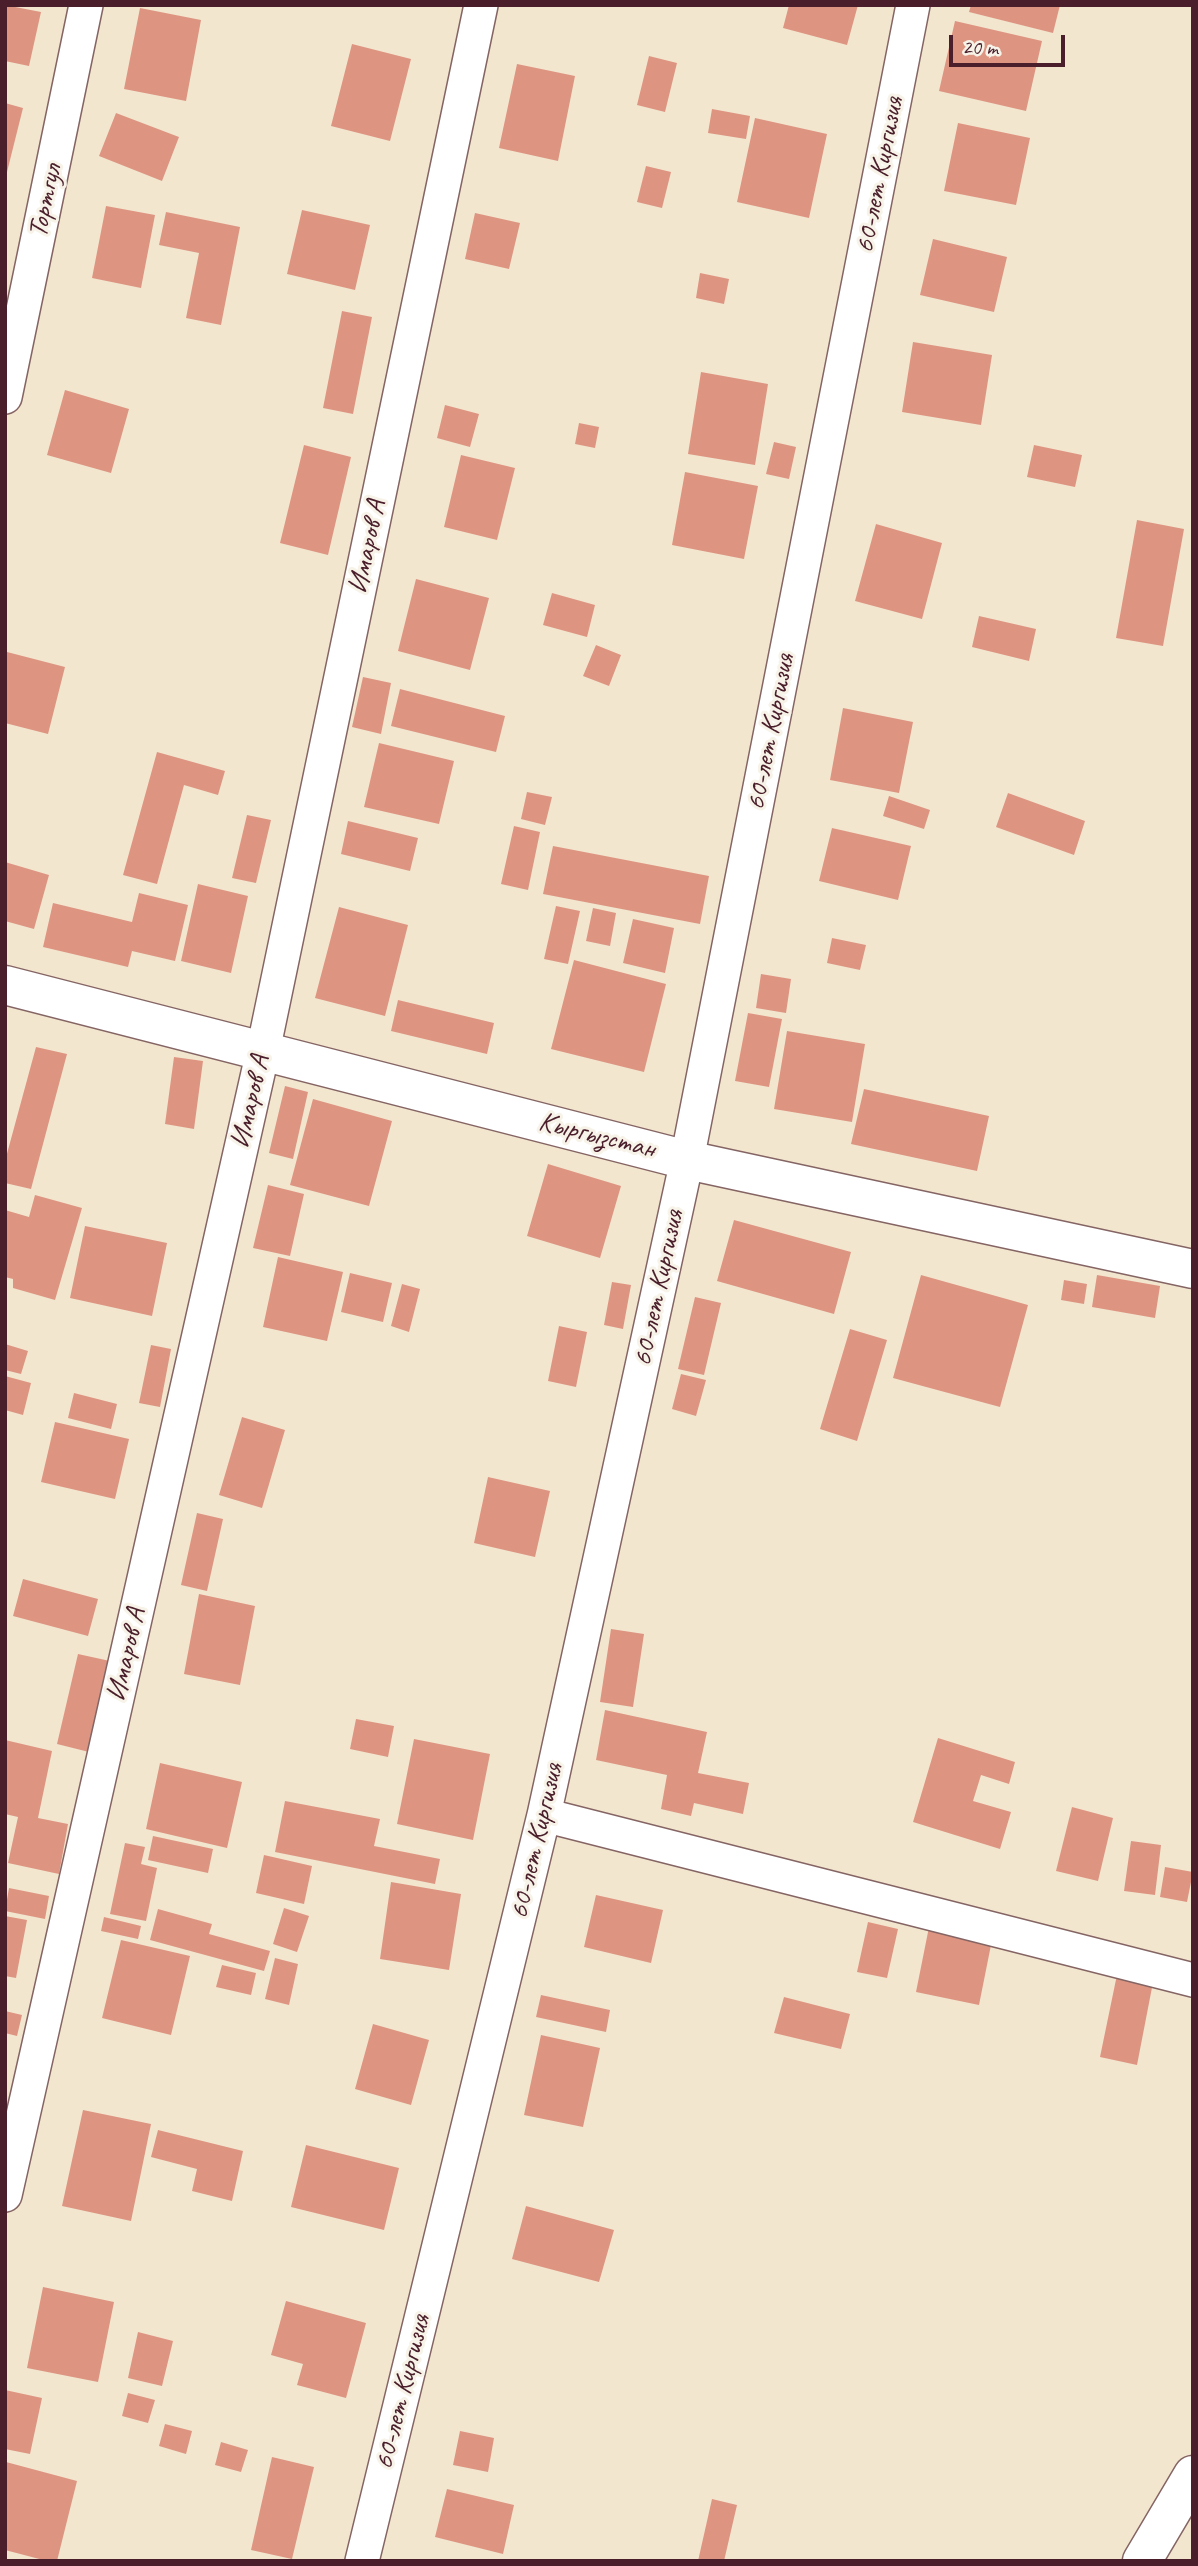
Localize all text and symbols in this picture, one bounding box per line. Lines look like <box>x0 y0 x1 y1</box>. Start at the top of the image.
scale bar <box>953 21 1068 65</box>
text: 20 m <box>962 34 998 60</box>
street label: 60-лет Киргизия <box>848 94 912 256</box>
street label: Тортгул <box>22 161 70 241</box>
street label: Имаров А <box>342 497 394 597</box>
street label: 60-лет Киргизия <box>739 651 803 813</box>
street label: Имаров А <box>224 1052 278 1152</box>
street label: Кыргызстан <box>535 1105 659 1167</box>
street label: 60-лет Киргизия <box>626 1207 692 1369</box>
street label: Имаров А <box>100 1605 154 1705</box>
street label: 60-лет Киргизия <box>503 1760 571 1922</box>
street label: 60-лет Киргизия <box>368 2311 438 2473</box>

